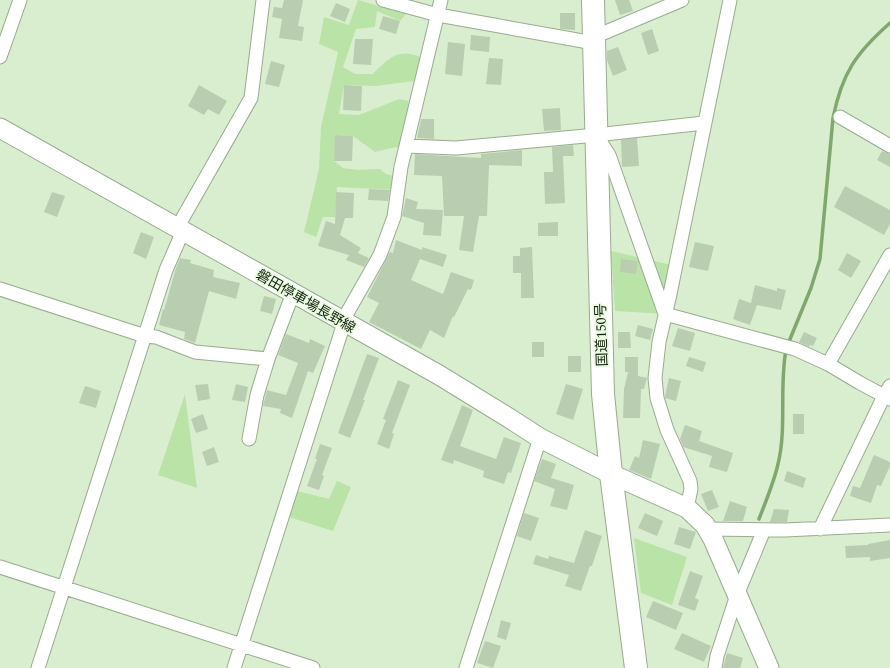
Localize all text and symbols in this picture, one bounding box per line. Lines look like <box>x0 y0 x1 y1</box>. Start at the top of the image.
street label: 磐田停車場長野線 <box>252 264 359 339</box>
street label: 国道150号 <box>590 303 613 367</box>

